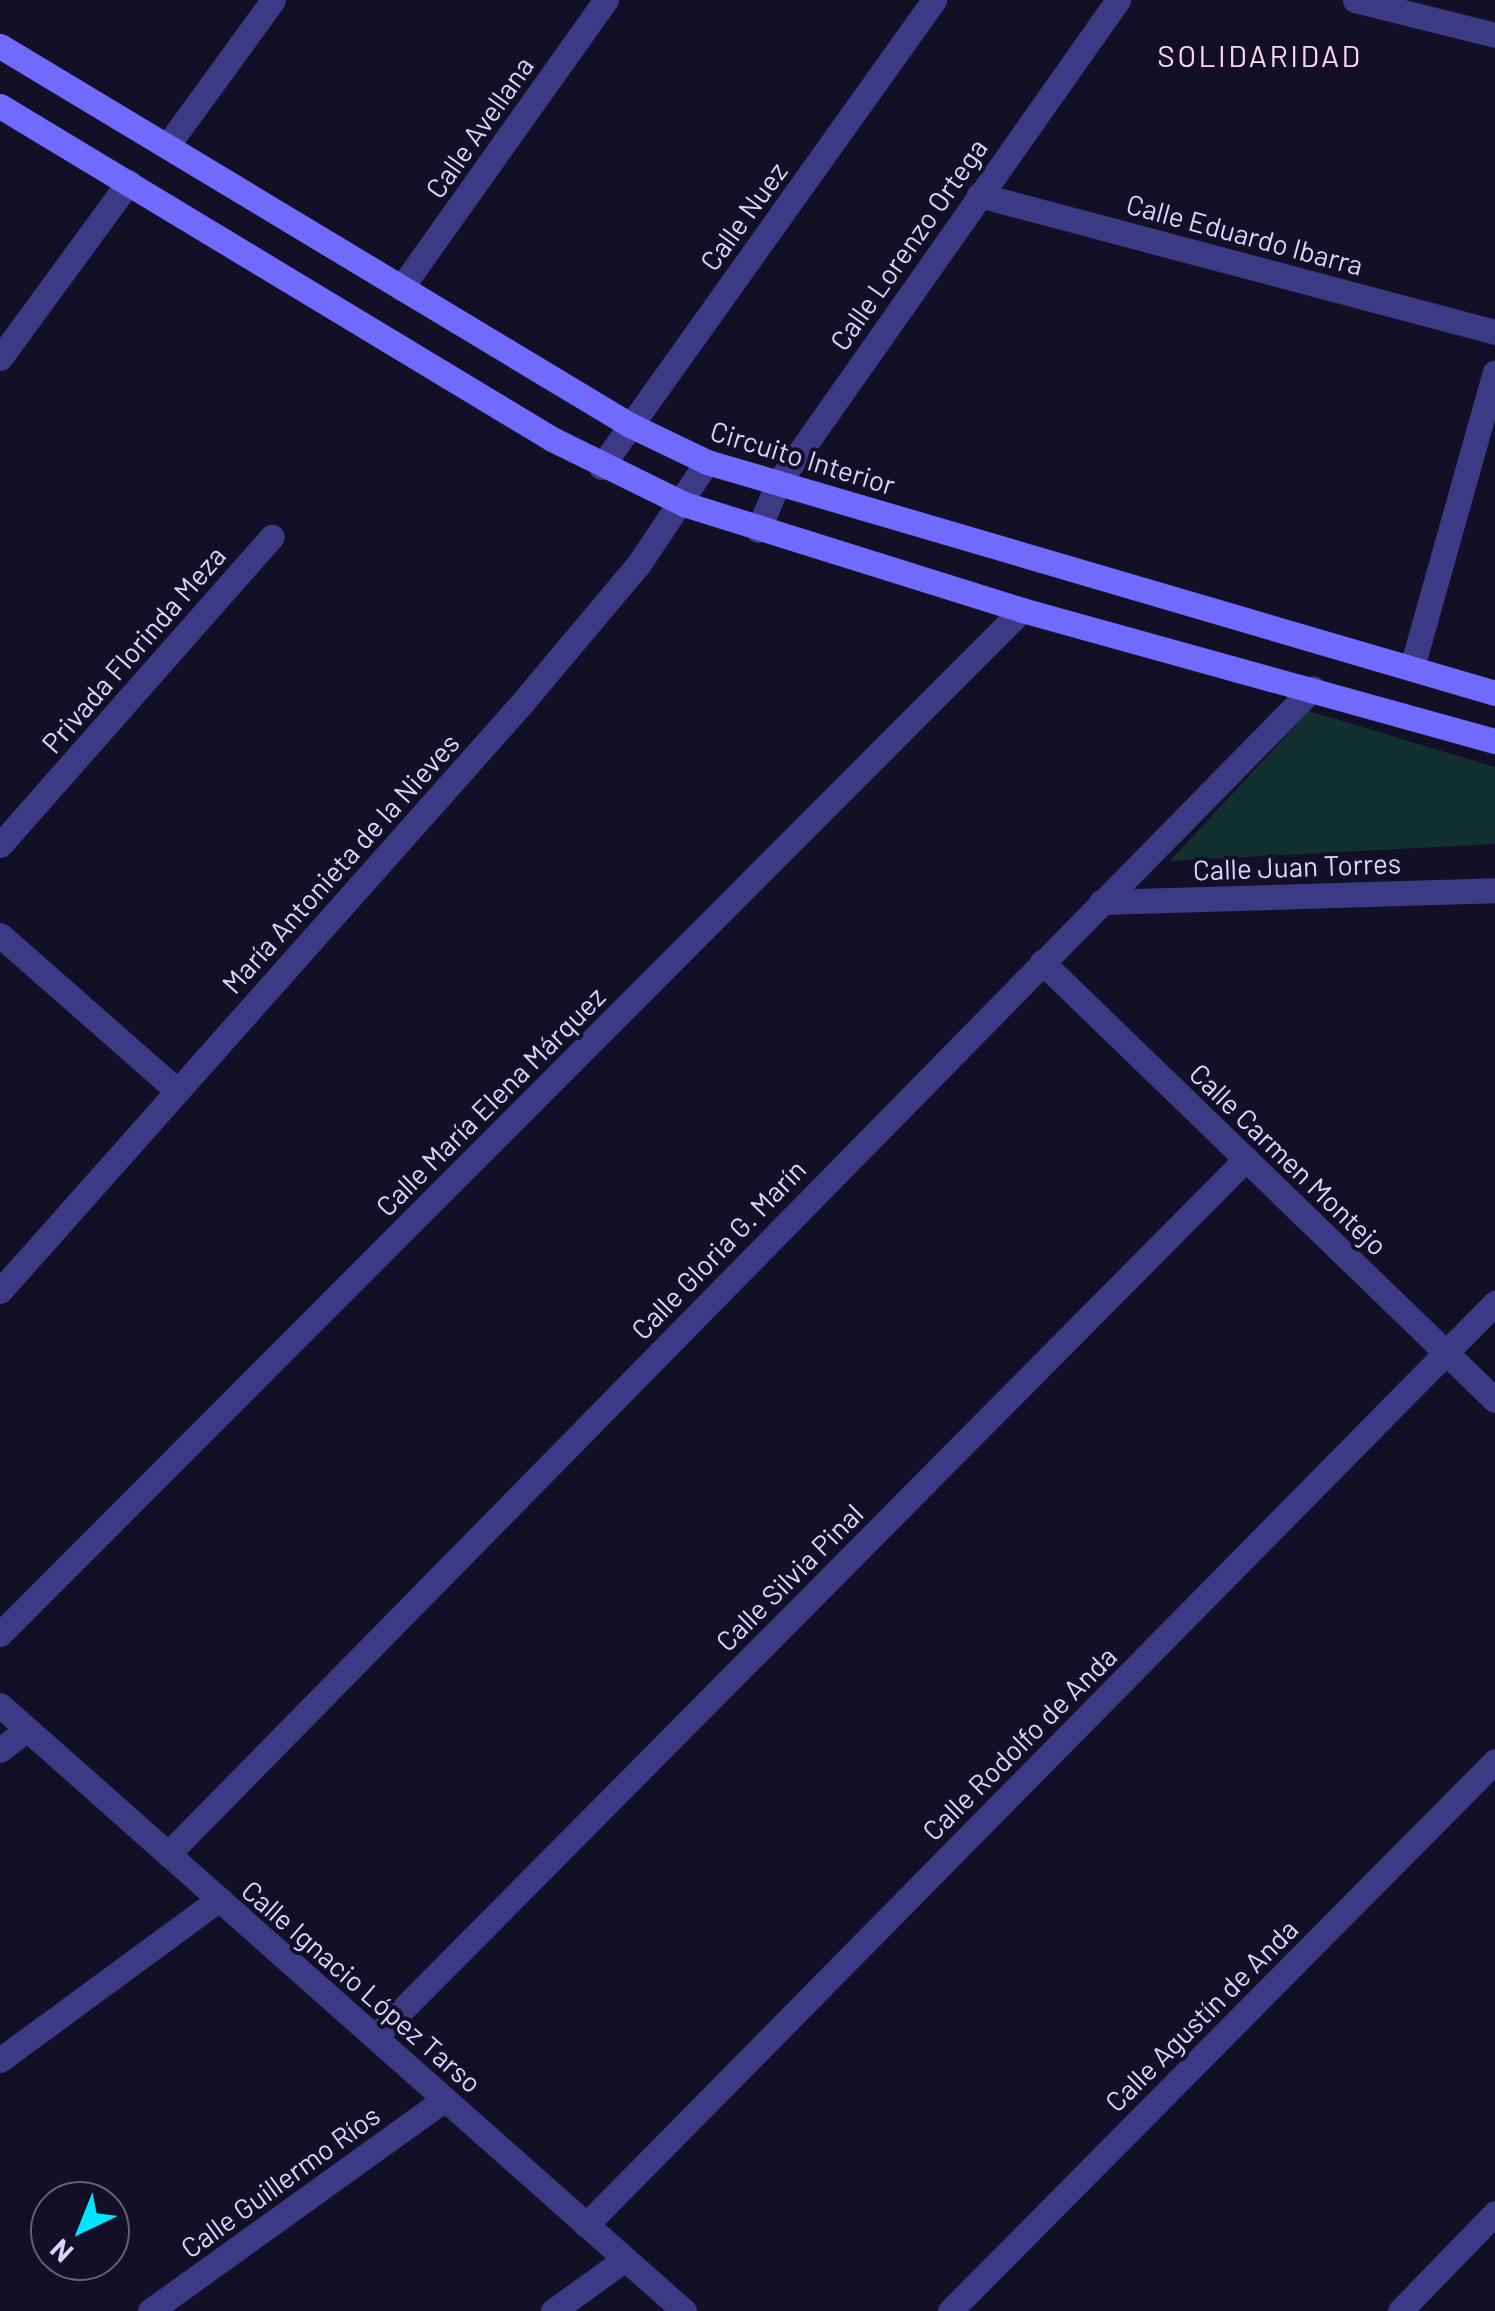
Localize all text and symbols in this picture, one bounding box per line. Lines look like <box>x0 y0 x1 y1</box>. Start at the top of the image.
district label: SOLIDARIDAD <box>1157 37 1363 73</box>
street label: Calle Avellana <box>418 50 540 204</box>
street label: Calle Lorenzo Ortega <box>822 132 994 356</box>
street label: Calle Nuez <box>692 155 794 277</box>
street label: Calle Eduardo Ibarra <box>1123 186 1367 282</box>
street label: Circuito Interior <box>707 413 899 501</box>
street label: Privada Florinda Meza <box>34 539 232 759</box>
street label: María Antonieta de la Nieves <box>214 726 466 1000</box>
street label: Calle Juan Torres <box>1192 846 1402 886</box>
street label: Calle María Elena Márquez <box>368 979 612 1223</box>
street label: Calle Carmen Montejo <box>1183 1056 1395 1262</box>
street label: Calle Gloria G. Marín <box>624 1152 812 1346</box>
street label: Calle Silvia Pinal <box>708 1496 870 1658</box>
street label: Calle Rodolfo de Anda <box>915 1639 1123 1847</box>
street label: Calle Ignacio López Tarso <box>235 1873 489 2099</box>
street label: Calle Agustín de Anda <box>1098 1912 1304 2118</box>
street label: Calle Guillermo Ríos <box>174 2098 386 2264</box>
north arrow <box>30 2181 130 2281</box>
text: N <box>42 2233 79 2270</box>

